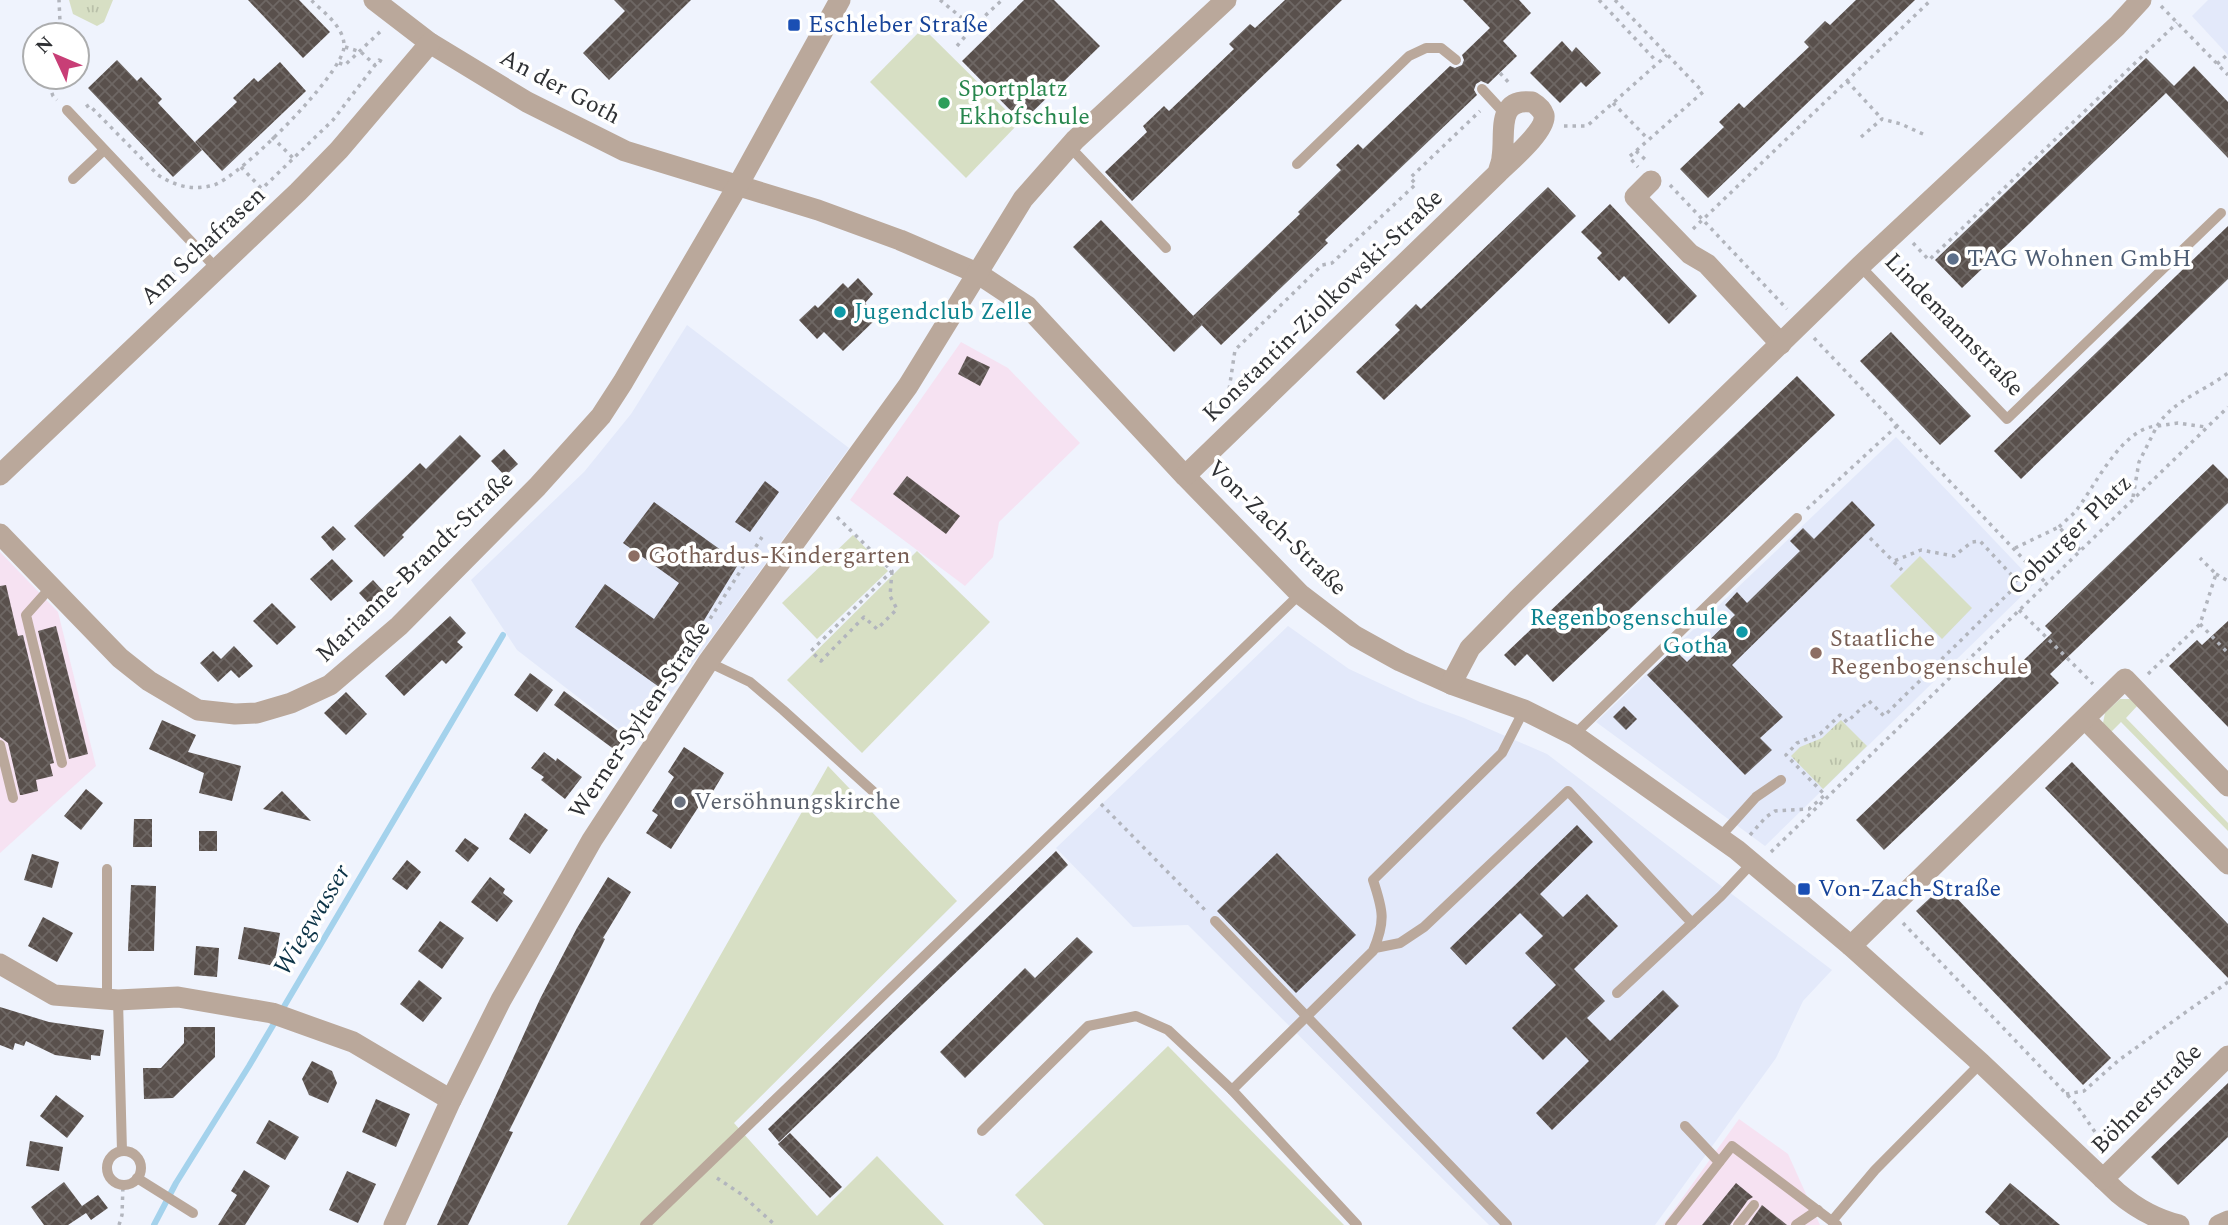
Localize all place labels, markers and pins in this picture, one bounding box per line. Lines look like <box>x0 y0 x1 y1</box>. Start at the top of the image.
place label: Eschleber Straße <box>808 7 988 43</box>
marker: Eschleber Straße <box>786 17 802 33</box>
place label: Sportplatz Ekhofschule <box>958 71 1090 135</box>
marker: Sportplatz Ekhofschule <box>936 95 952 111</box>
place label: TAG Wohnen GmbH <box>1967 241 2191 277</box>
marker: TAG Wohnen GmbH <box>1945 251 1961 267</box>
place label: Jugendclub Zelle <box>854 294 1032 330</box>
marker: Jugendclub Zelle <box>832 304 848 320</box>
place label: Gothardus-Kindergarten <box>648 538 911 574</box>
marker: Gothardus-Kindergarten <box>626 548 642 564</box>
place label: Regenbogenschule Gotha <box>1529 600 1728 664</box>
place label: Staatliche Regenbogenschule <box>1830 621 2029 685</box>
marker: Regenbogenschule Gotha <box>1734 624 1750 640</box>
marker: Staatliche Regenbogenschule <box>1808 645 1824 661</box>
place label: Versöhnungskirche <box>694 784 901 820</box>
marker: Versöhnungskirche <box>672 794 688 810</box>
place label: Von-Zach-Straße <box>1818 871 2001 907</box>
marker: Von-Zach-Straße <box>1796 881 1812 897</box>

